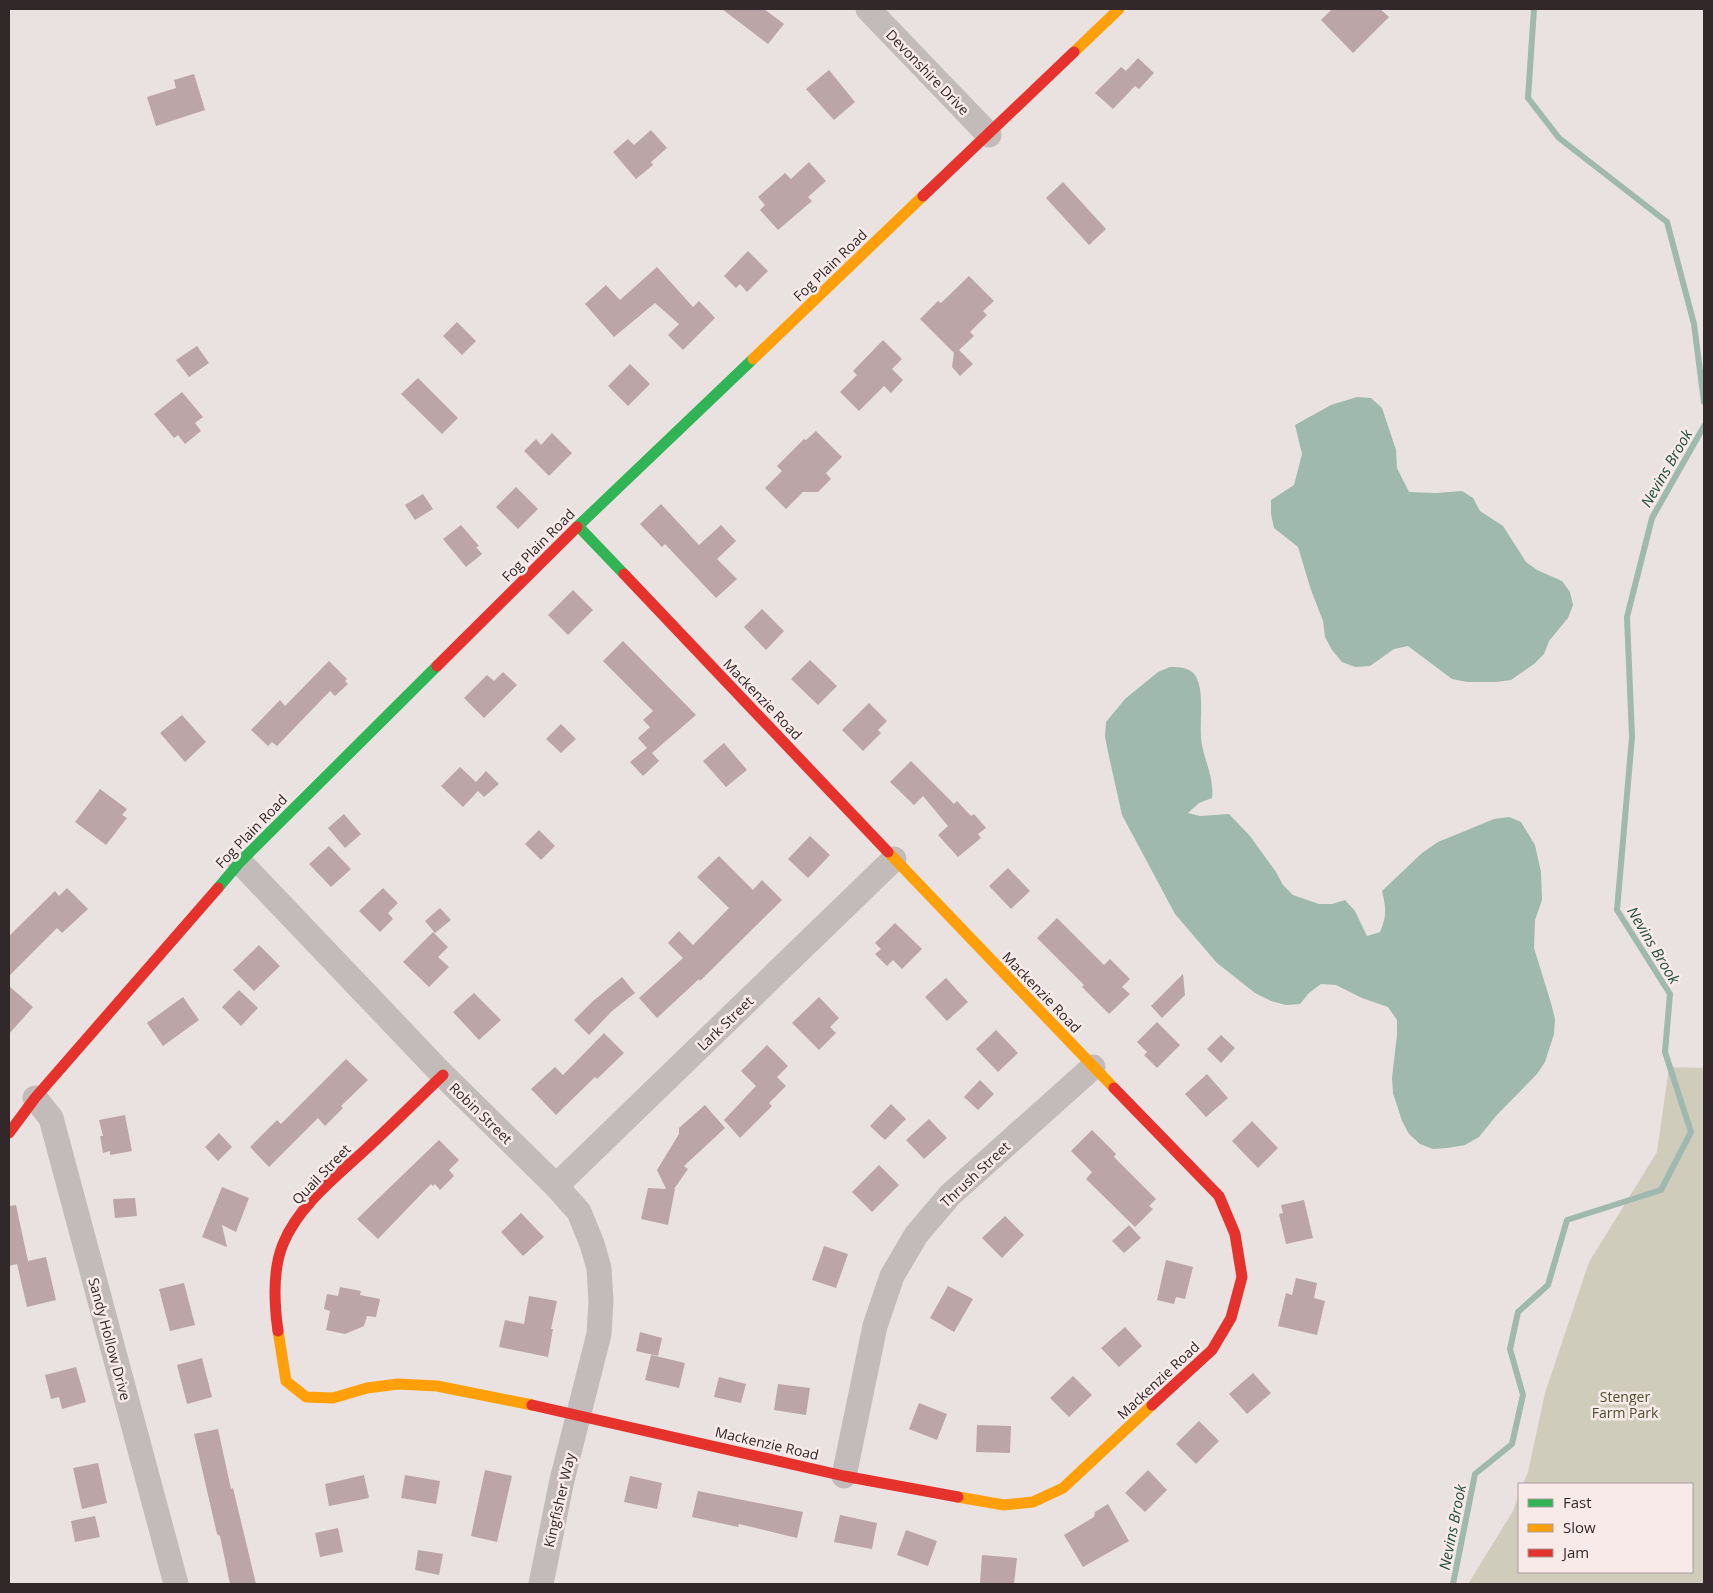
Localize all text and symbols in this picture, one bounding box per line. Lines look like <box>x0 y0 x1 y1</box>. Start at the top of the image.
street label: Devonshire Drive <box>882 25 974 119</box>
street label: Fog Plain Road <box>789 225 871 305</box>
water label: Nevins Brook <box>1636 425 1697 511</box>
street label: Fog Plain Road <box>497 504 579 586</box>
street label: Mackenzie Road <box>719 654 807 744</box>
street label: Fog Plain Road <box>211 790 291 872</box>
water label: Nevins Brook <box>1623 903 1685 988</box>
street label: Mackenzie Road <box>998 947 1086 1037</box>
street label: Lark Street <box>693 992 757 1054</box>
street label: Robin Street <box>445 1078 517 1148</box>
street label: Thrush Street <box>936 1137 1014 1211</box>
street label: Quail Street <box>287 1140 355 1208</box>
street label: Sandy Hollow Drive <box>84 1276 136 1403</box>
street label: Mackenzie Road <box>1113 1337 1203 1423</box>
park label: Stenger Farm Park <box>1592 1387 1659 1422</box>
street label: Mackenzie Road <box>713 1422 821 1464</box>
street label: Kingfisher Way <box>539 1450 579 1549</box>
water label: Nevins Brook <box>1434 1482 1470 1572</box>
legend <box>1518 1483 1693 1573</box>
text: Fast <box>1563 1492 1592 1512</box>
text: Slow <box>1563 1517 1596 1537</box>
text: Jam <box>1561 1542 1589 1562</box>

